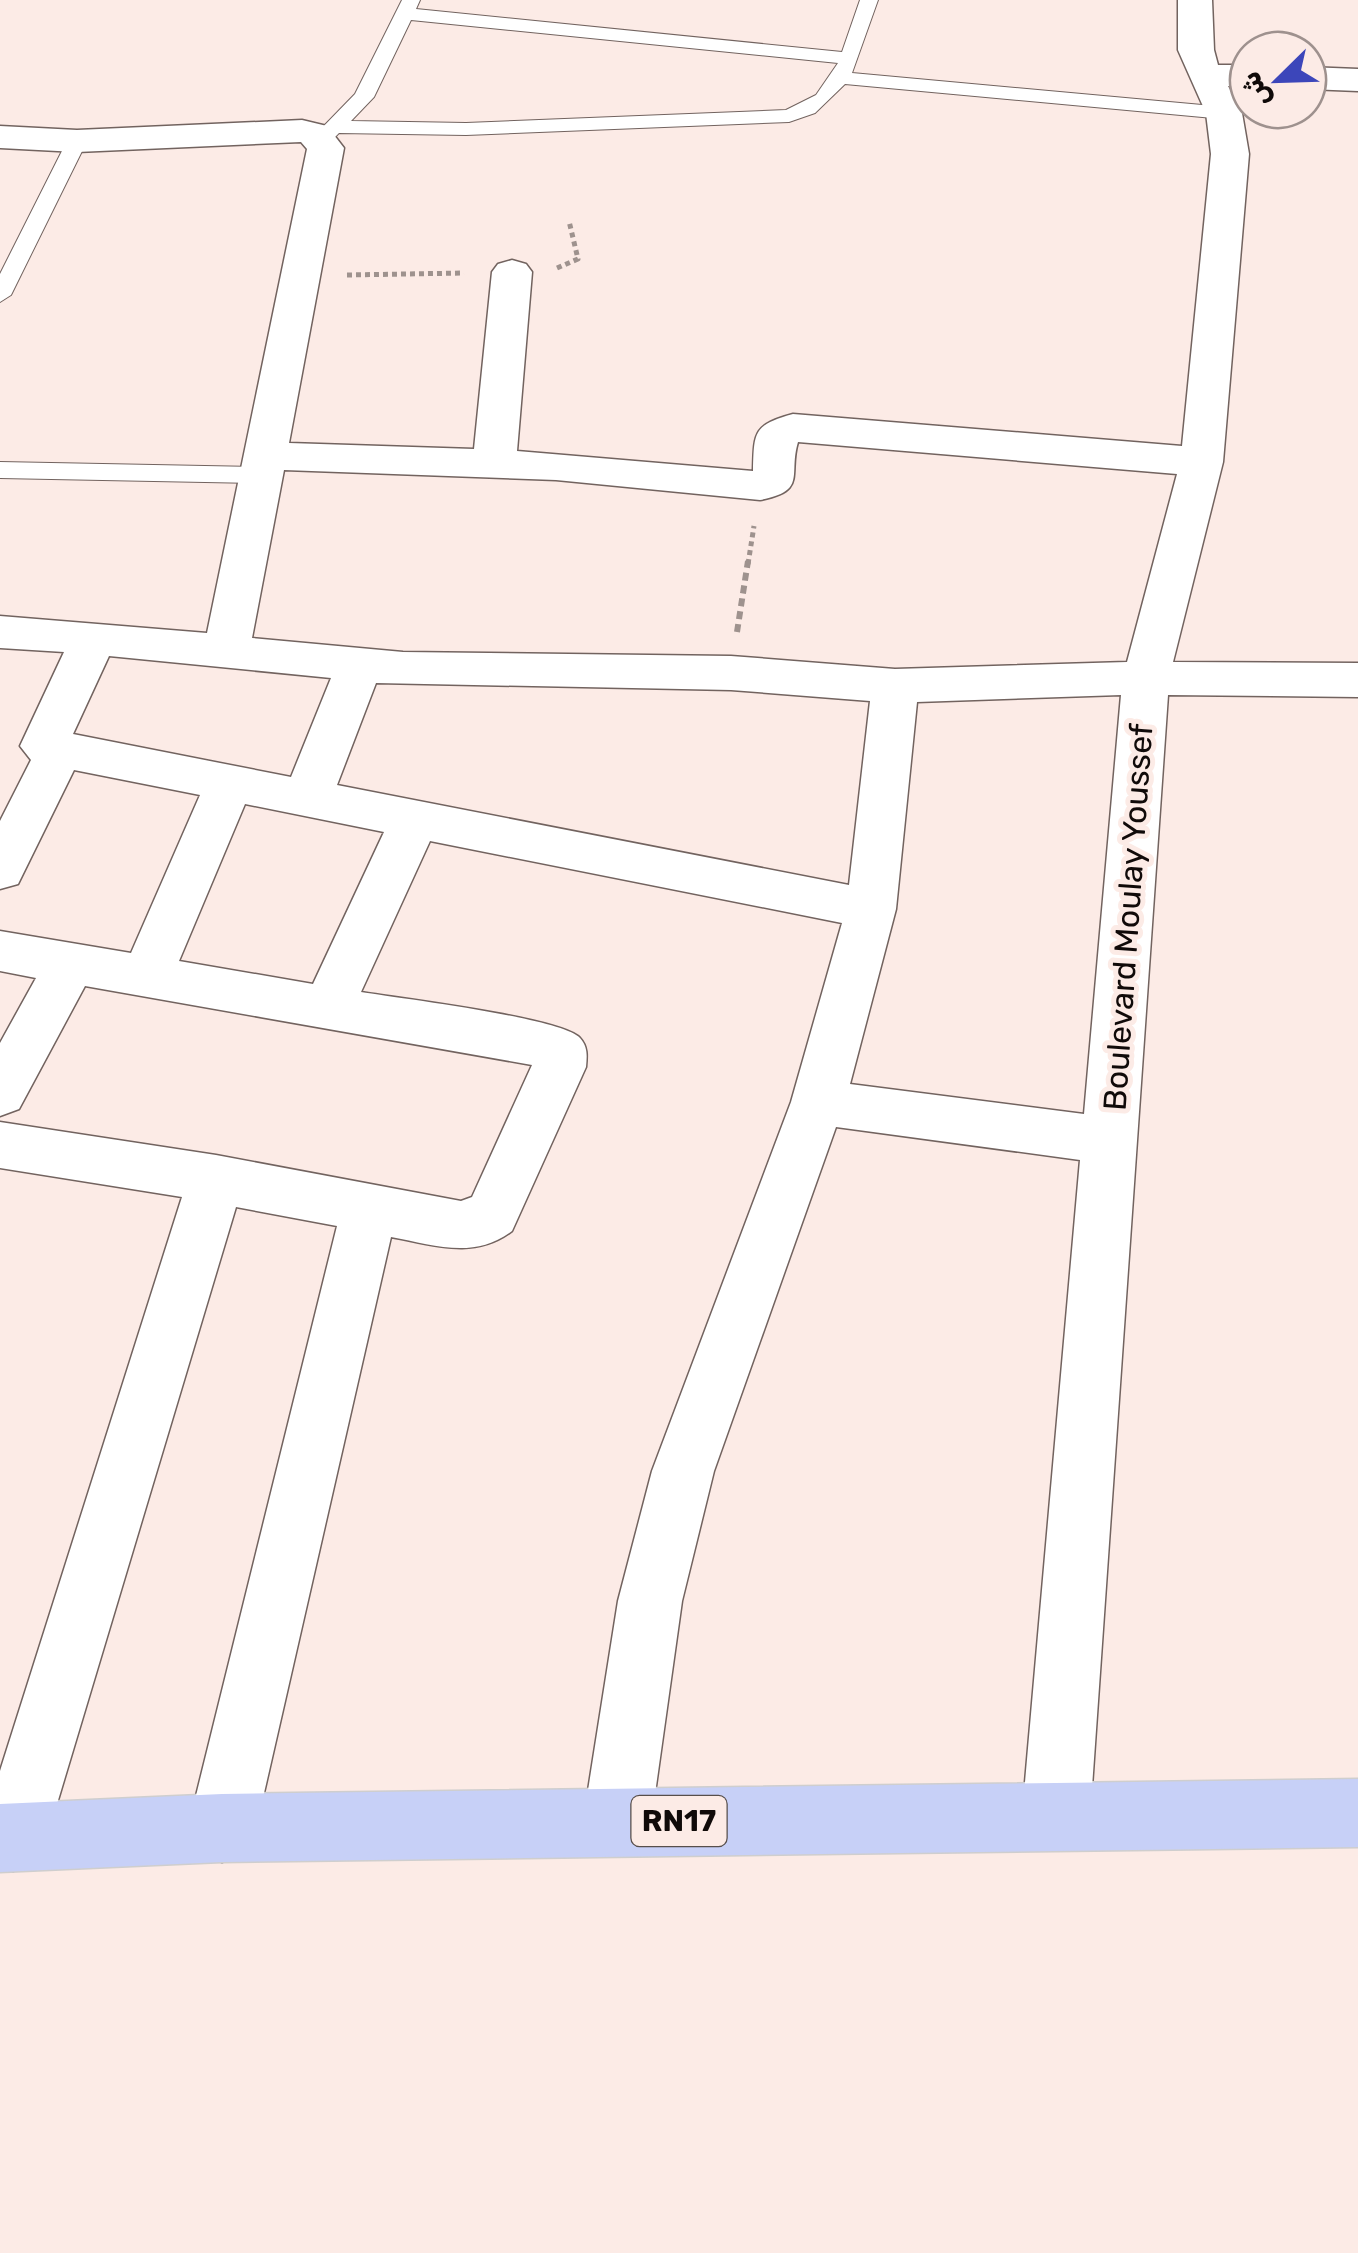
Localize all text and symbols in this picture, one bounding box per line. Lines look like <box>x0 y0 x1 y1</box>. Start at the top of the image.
north arrow <box>1228 30 1328 130</box>
text: ش <box>1233 67 1278 112</box>
street label: Boulevard Moulay Youssef <box>1096 722 1161 1112</box>
road number: RN17 <box>632 1796 726 1846</box>

